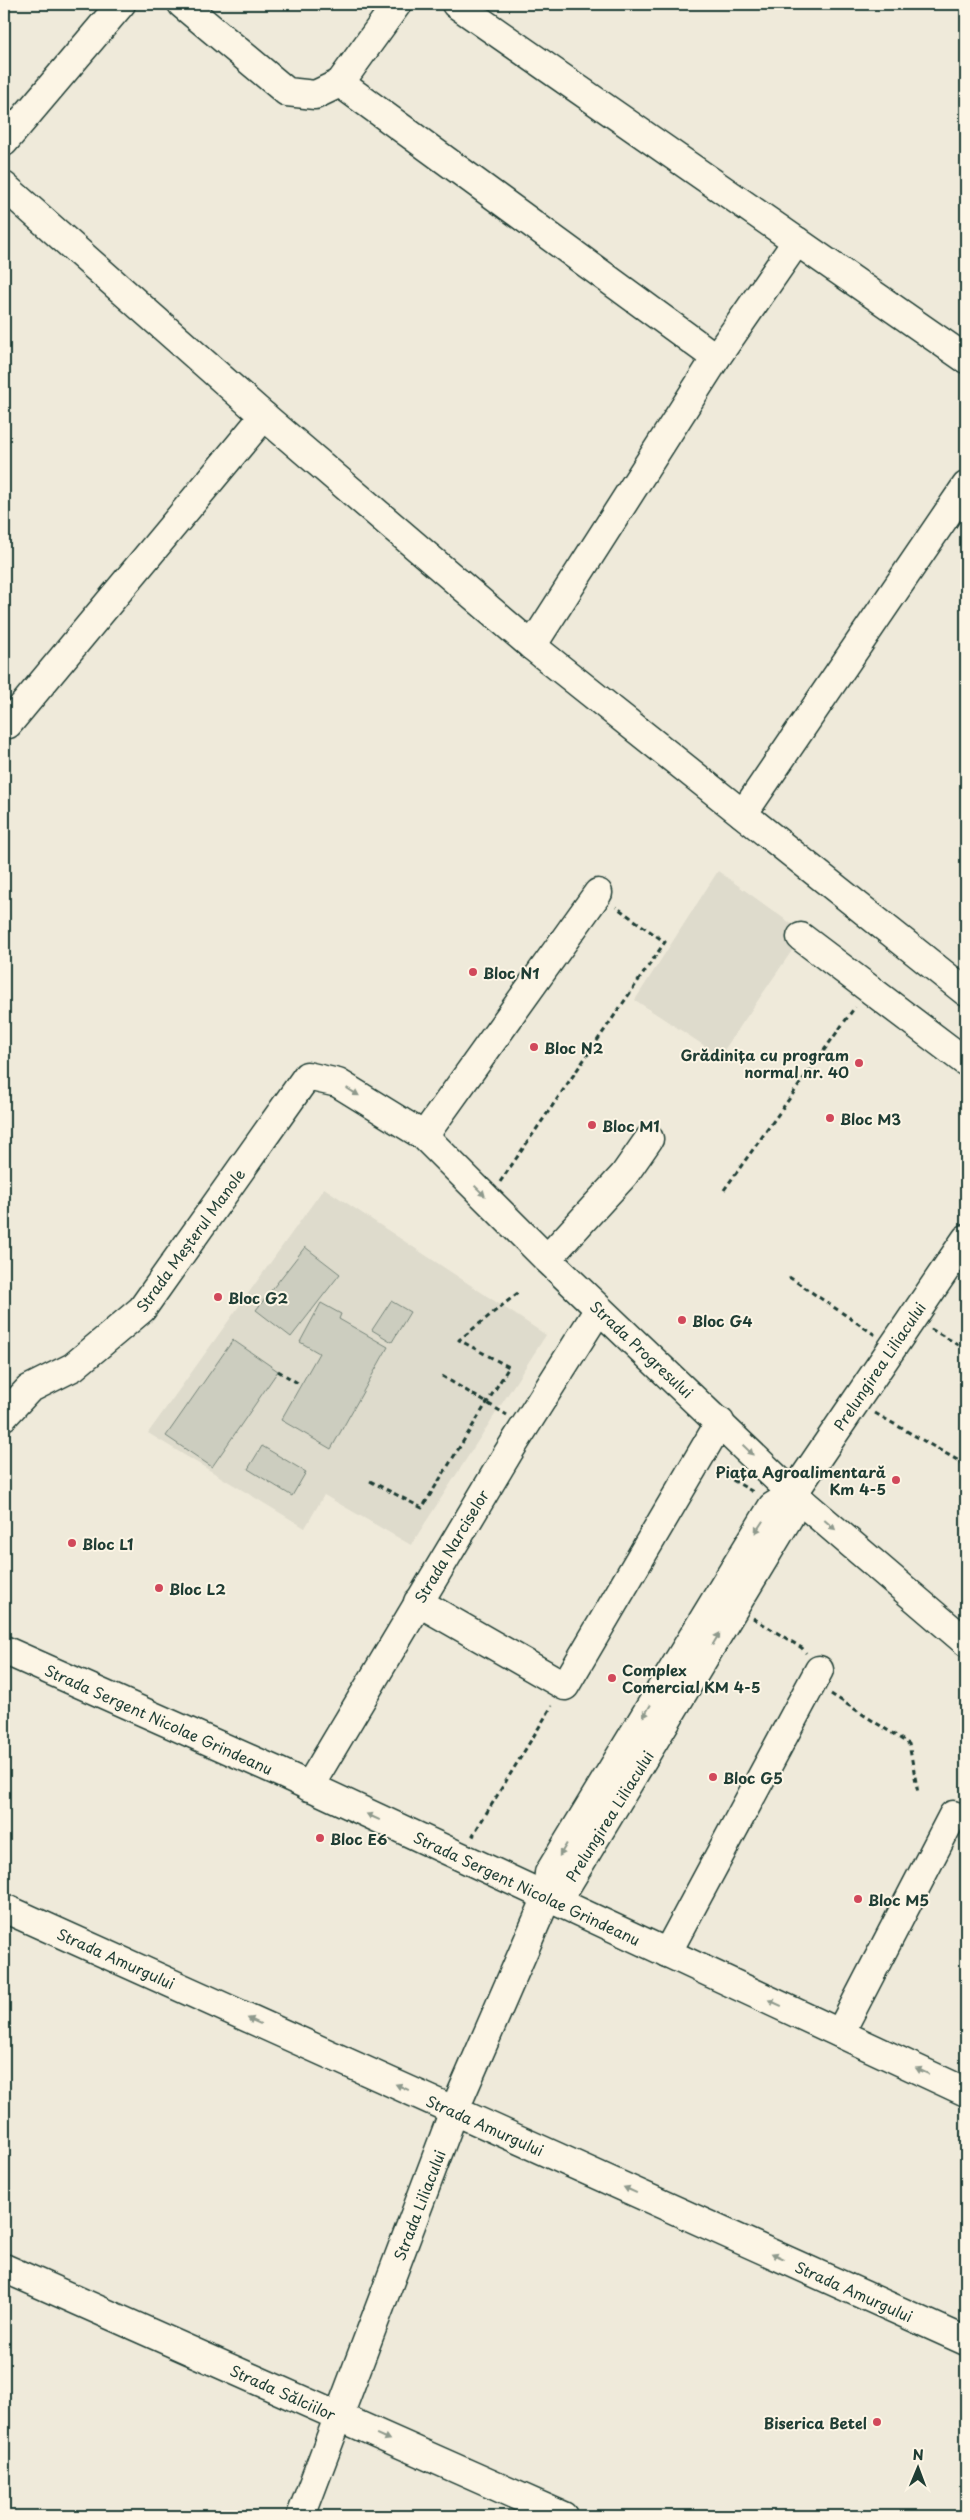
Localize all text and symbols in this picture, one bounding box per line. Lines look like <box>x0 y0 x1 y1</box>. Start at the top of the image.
place label: Bloc N1 <box>483 961 539 984</box>
marker: Bloc N1 <box>467 966 479 978</box>
place label: Bloc N2 <box>544 1036 604 1059</box>
marker: Bloc N2 <box>528 1041 540 1053</box>
place label: Grădinița cu program normal nr. 40 <box>680 1043 849 1083</box>
marker: Grădinița cu program normal nr. 40 <box>853 1057 865 1069</box>
one-way arrow <box>346 1087 359 1097</box>
place label: Bloc M3 <box>840 1107 901 1130</box>
marker: Bloc M3 <box>824 1112 836 1124</box>
place label: Bloc M1 <box>602 1114 660 1137</box>
marker: Bloc M1 <box>586 1119 598 1131</box>
street label: Strada Meșterul Manole <box>130 1163 250 1317</box>
one-way arrow <box>474 1185 486 1197</box>
place label: Bloc G2 <box>228 1286 288 1309</box>
marker: Bloc G2 <box>212 1291 224 1303</box>
street label: Strada Progresului <box>585 1295 699 1403</box>
street label: Prelungirea Liliacului <box>827 1297 931 1435</box>
place label: Bloc G4 <box>692 1309 752 1332</box>
marker: Bloc G4 <box>676 1314 688 1326</box>
one-way arrow <box>742 1444 754 1456</box>
place label: Piața Agroalimentară Km 4-5 <box>715 1460 886 1500</box>
marker: Piața Agroalimentară Km 4-5 <box>890 1474 902 1486</box>
street label: Strada Narciselor <box>408 1485 494 1607</box>
one-way arrow <box>824 1519 836 1531</box>
one-way arrow <box>754 1520 764 1534</box>
place label: Bloc L1 <box>82 1532 134 1555</box>
marker: Bloc L1 <box>66 1537 78 1549</box>
place label: Bloc L2 <box>169 1577 226 1600</box>
marker: Bloc L2 <box>153 1582 165 1594</box>
one-way arrow <box>712 1633 721 1646</box>
street label: Strada Sergent Nicolae Grindeanu <box>41 1658 277 1780</box>
place label: Complex Comercial KM 4-5 <box>622 1658 761 1698</box>
marker: Complex Comercial KM 4-5 <box>606 1672 618 1684</box>
one-way arrow <box>643 1704 652 1717</box>
street label: Prelungirea Liliacului <box>559 1746 659 1886</box>
place label: Bloc G5 <box>723 1766 783 1789</box>
marker: Bloc G5 <box>707 1771 719 1783</box>
one-way arrow <box>366 1813 380 1821</box>
street label: Strada Sergent Nicolae Grindeanu <box>410 1825 644 1951</box>
place label: Bloc E6 <box>330 1827 388 1850</box>
marker: Bloc E6 <box>314 1832 326 1844</box>
one-way arrow <box>559 1843 568 1856</box>
place label: Bloc M5 <box>868 1888 929 1911</box>
marker: Bloc M5 <box>852 1893 864 1905</box>
street label: Strada Amurgului <box>53 1922 179 1994</box>
one-way arrow <box>768 1999 782 2007</box>
one-way arrow <box>247 2016 261 2024</box>
one-way arrow <box>915 2067 929 2075</box>
one-way arrow <box>395 2083 409 2091</box>
street label: Strada Amurgului <box>422 2089 548 2161</box>
street label: Strada Liliacului <box>387 2146 451 2264</box>
one-way arrow <box>623 2185 637 2193</box>
one-way arrow <box>771 2252 785 2260</box>
street label: Strada Amurgului <box>791 2255 917 2327</box>
street label: Strada Sălciilor <box>226 2358 340 2426</box>
place label: Biserica Betel <box>764 2411 867 2434</box>
marker: Biserica Betel <box>871 2416 883 2428</box>
one-way arrow <box>376 2433 390 2441</box>
north arrow <box>892 2442 942 2492</box>
text: N <box>913 2444 924 2465</box>

